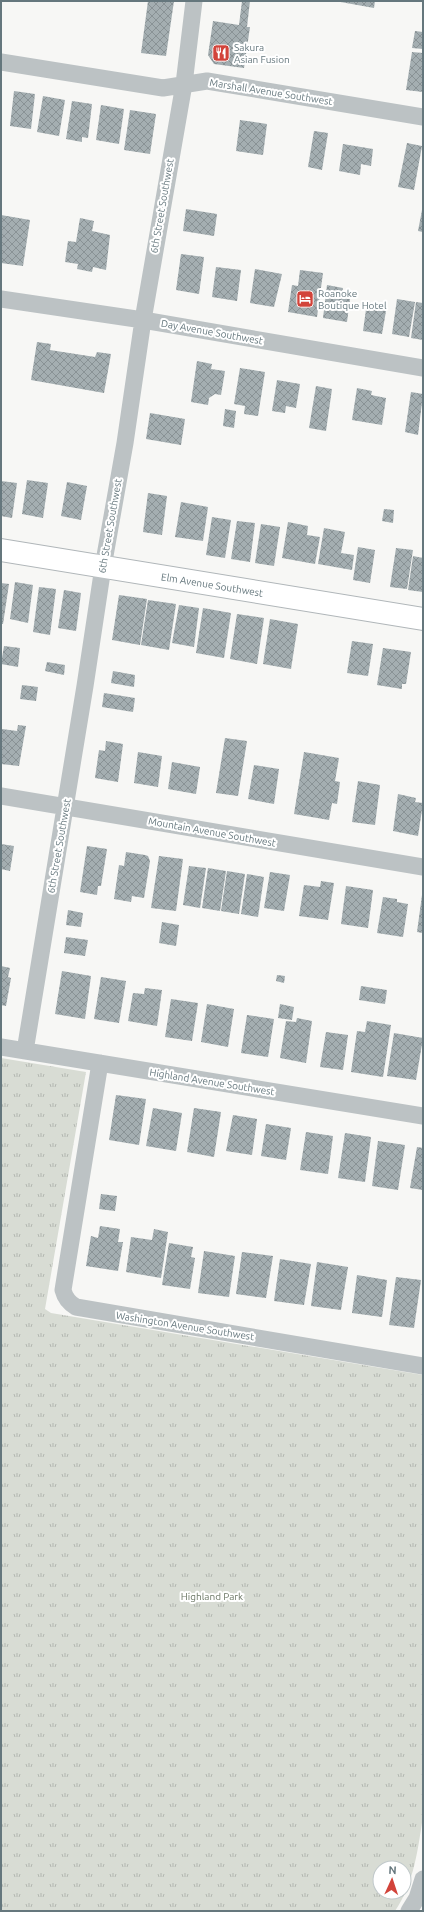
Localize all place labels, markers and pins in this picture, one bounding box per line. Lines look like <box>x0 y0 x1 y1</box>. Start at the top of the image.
place label: Sakura Asian Fusion <box>234 42 290 65</box>
restaurant icon: Sakura Asian Fusion <box>211 43 231 63</box>
place label: Roanoke Boutique Hotel <box>318 288 387 311</box>
hotel icon: Roanoke Boutique Hotel <box>295 289 315 309</box>

